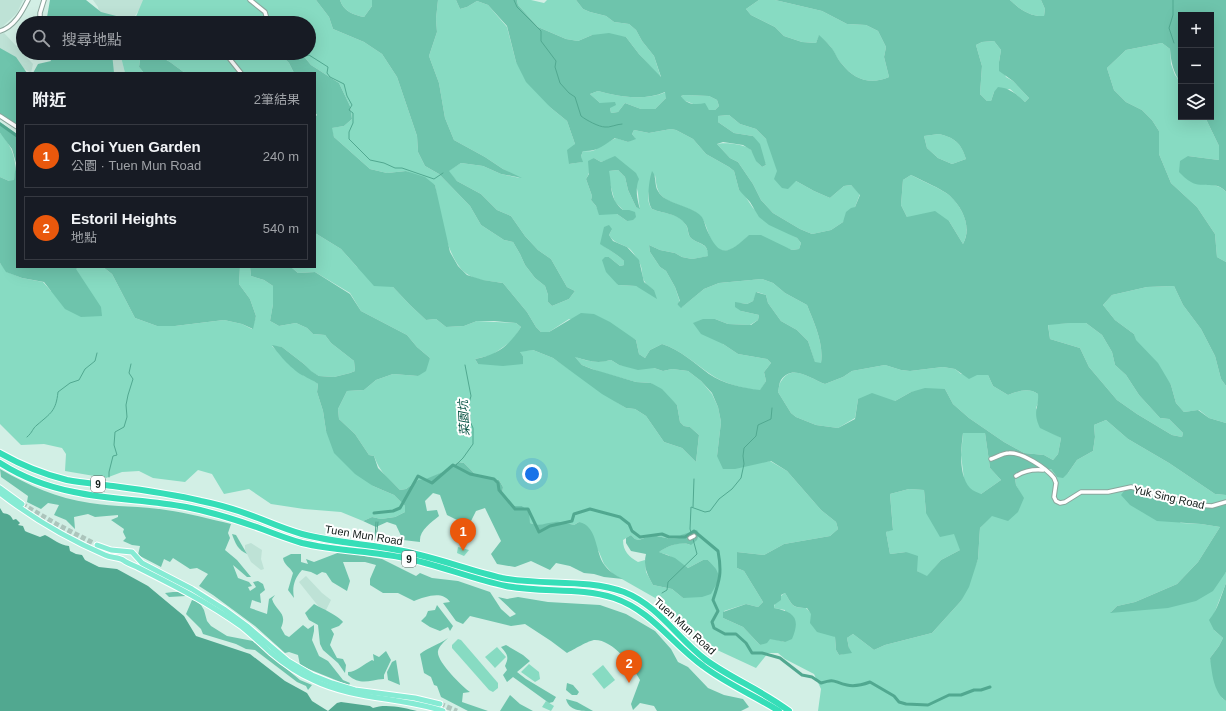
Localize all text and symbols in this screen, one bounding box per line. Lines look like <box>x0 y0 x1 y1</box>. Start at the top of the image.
map controls <box>1178 12 1214 120</box>
button: + <box>1178 12 1214 48</box>
search box <box>16 16 316 60</box>
icon: search <box>30 27 52 49</box>
text: 搜尋地點 <box>62 31 122 48</box>
button: − <box>1178 48 1214 84</box>
button: layers <box>1178 84 1214 120</box>
text: 附近 <box>32 91 66 110</box>
text: 2筆結果 <box>254 92 300 107</box>
text: Choi Yuen Garden <box>71 138 201 155</box>
text: 1 <box>42 149 50 164</box>
text: 240 m <box>263 149 299 164</box>
text: 公園 · Tuen Mun Road <box>71 158 201 173</box>
text: Estoril Heights <box>71 210 177 227</box>
text: 2 <box>42 221 50 236</box>
text: 540 m <box>263 221 299 236</box>
text: 地點 <box>71 230 97 245</box>
water label: 菜園坑 <box>456 398 472 436</box>
your location <box>522 464 542 484</box>
road number: 9 <box>91 476 105 492</box>
street label: Yuk Sing Road <box>1132 483 1206 511</box>
pin: 1 <box>450 518 476 551</box>
street label: Tuen Mun Road <box>324 523 404 547</box>
road number: 9 <box>402 551 416 567</box>
street label: Tuen Mun Road <box>652 595 718 657</box>
pin: 2 <box>616 650 642 683</box>

